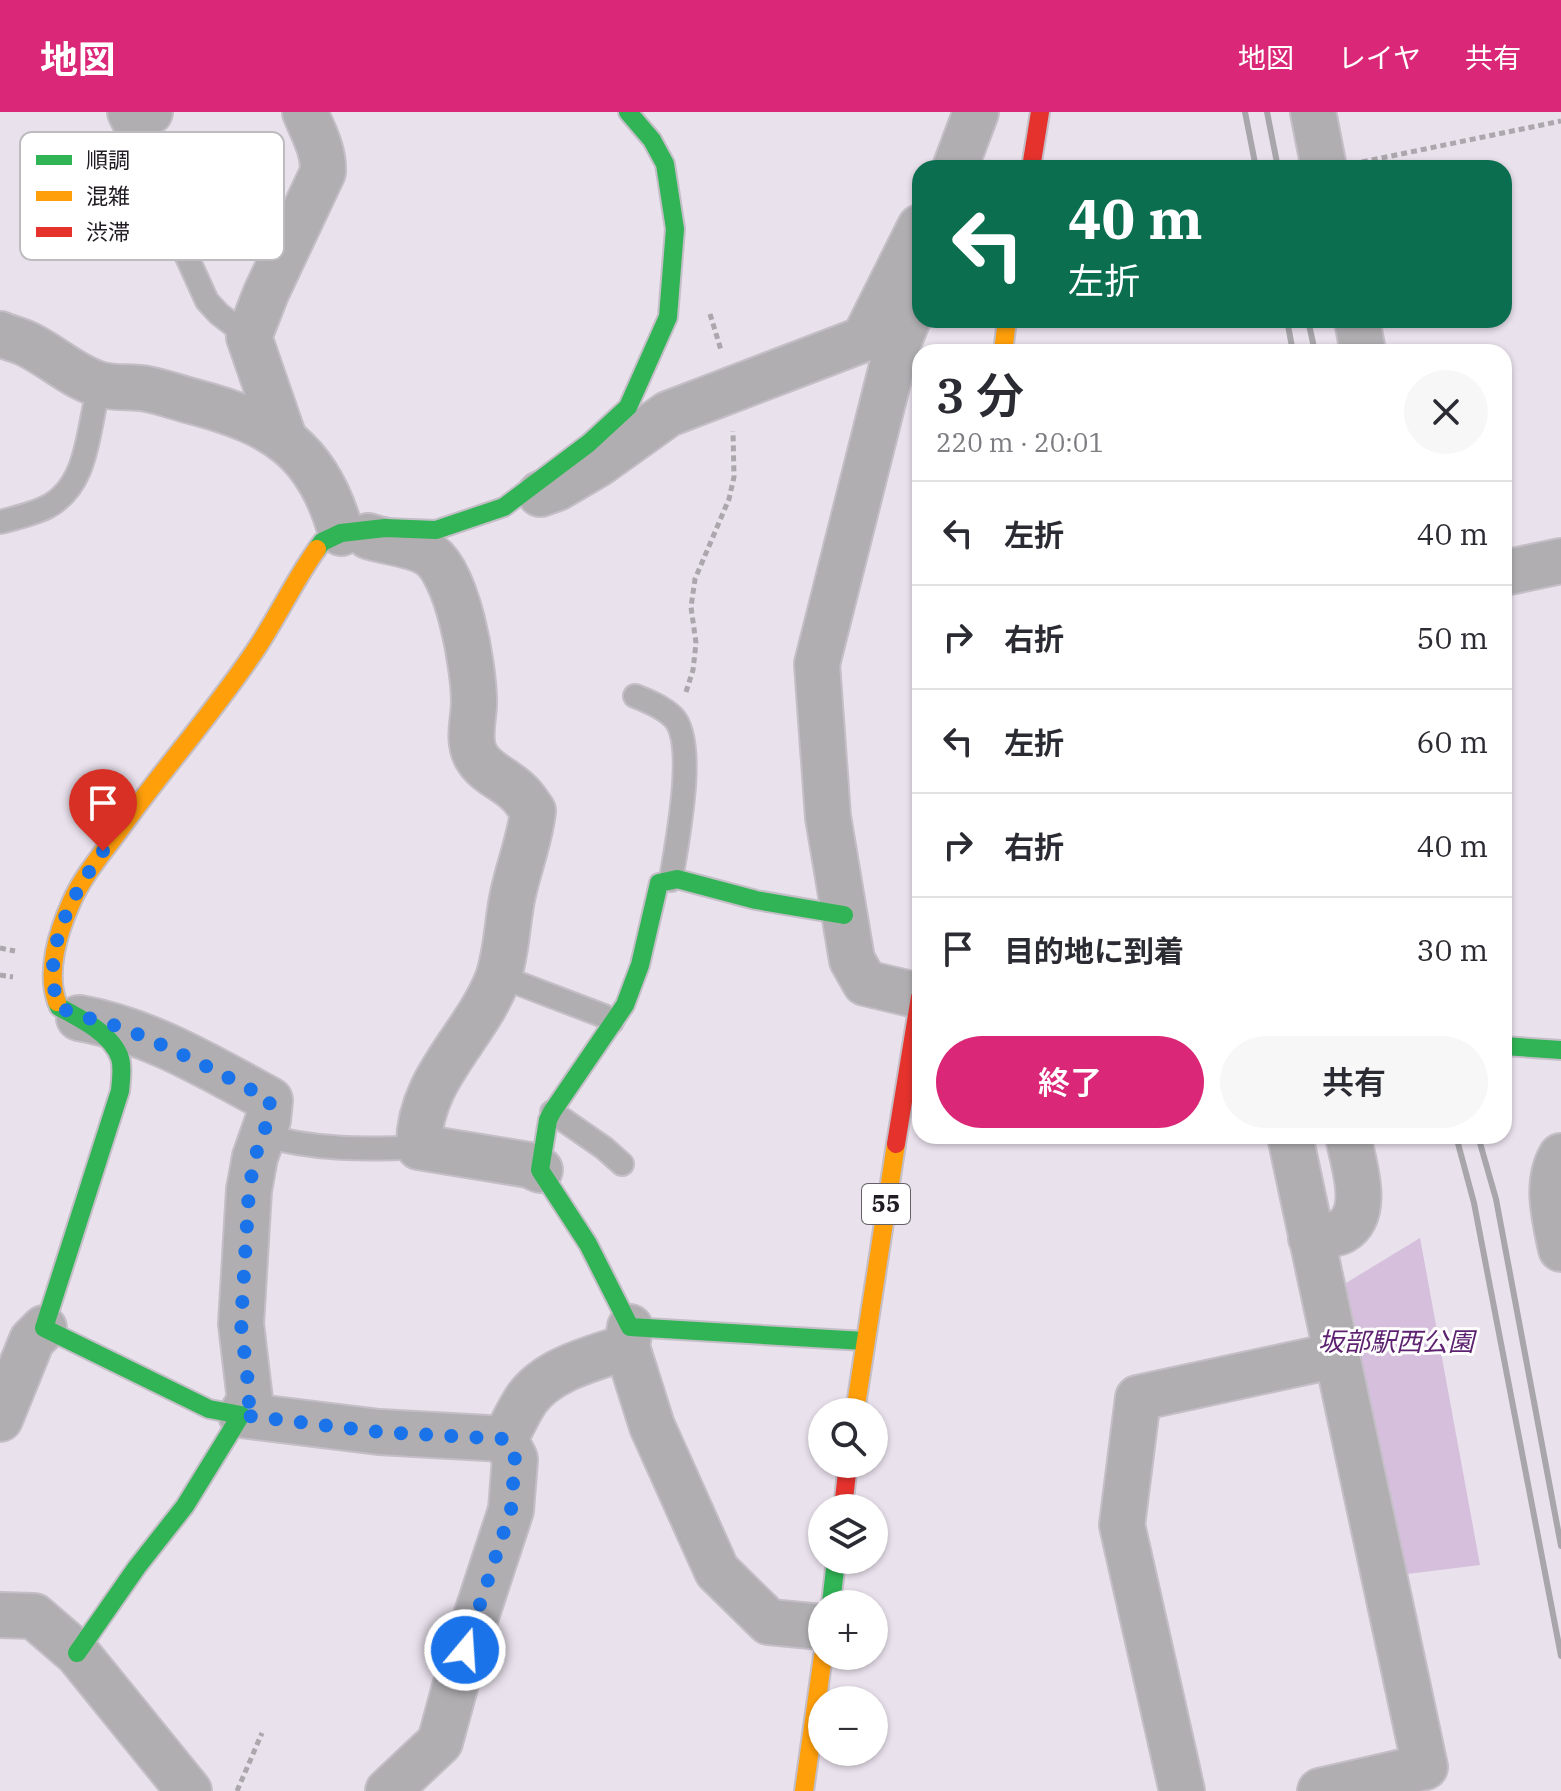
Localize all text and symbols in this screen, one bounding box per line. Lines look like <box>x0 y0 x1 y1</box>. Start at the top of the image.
text: 地図 <box>40 34 116 83</box>
text: 地図 <box>1238 39 1294 76</box>
text: レイヤ <box>1338 39 1421 76</box>
text: 共有 <box>1465 39 1521 76</box>
legend <box>20 132 284 260</box>
text: 順調 <box>86 145 130 174</box>
text: 混雑 <box>86 181 130 210</box>
text: 40 m <box>1068 182 1203 254</box>
icon: left <box>936 192 1040 296</box>
text: 渋滞 <box>86 217 130 246</box>
text: 左折 <box>1068 257 1140 304</box>
text: 3 分 <box>936 364 1024 426</box>
button: close <box>1404 370 1488 454</box>
text: 220 m · 20:01 <box>936 425 1104 459</box>
icon: left <box>936 511 980 555</box>
text: 40 m <box>1416 514 1488 553</box>
text: 左折 <box>1004 515 1064 554</box>
icon: right <box>936 615 980 659</box>
text: 50 m <box>1416 618 1488 657</box>
text: 右折 <box>1004 619 1064 658</box>
icon: left <box>936 719 980 763</box>
text: 60 m <box>1416 722 1488 761</box>
text: 左折 <box>1004 723 1064 762</box>
pin <box>69 769 137 851</box>
icon: arrive <box>81 781 125 825</box>
icon: right <box>936 823 980 867</box>
text: 40 m <box>1416 826 1488 865</box>
text: 右折 <box>1004 827 1064 866</box>
icon: arrive <box>936 927 980 971</box>
text: 30 m <box>1416 930 1488 969</box>
text: 目的地に到着 <box>1004 931 1184 970</box>
button: 終了 <box>936 1036 1204 1128</box>
button: 共有 <box>1220 1036 1488 1128</box>
road number: 55 <box>862 1184 910 1224</box>
park label: 坂部駅西公園 <box>1318 1324 1478 1358</box>
map controls <box>808 1398 888 1766</box>
button: search <box>808 1398 888 1478</box>
button: layers <box>808 1494 888 1574</box>
button: + <box>808 1590 888 1670</box>
position arrow <box>423 1608 507 1692</box>
button: − <box>808 1686 888 1766</box>

